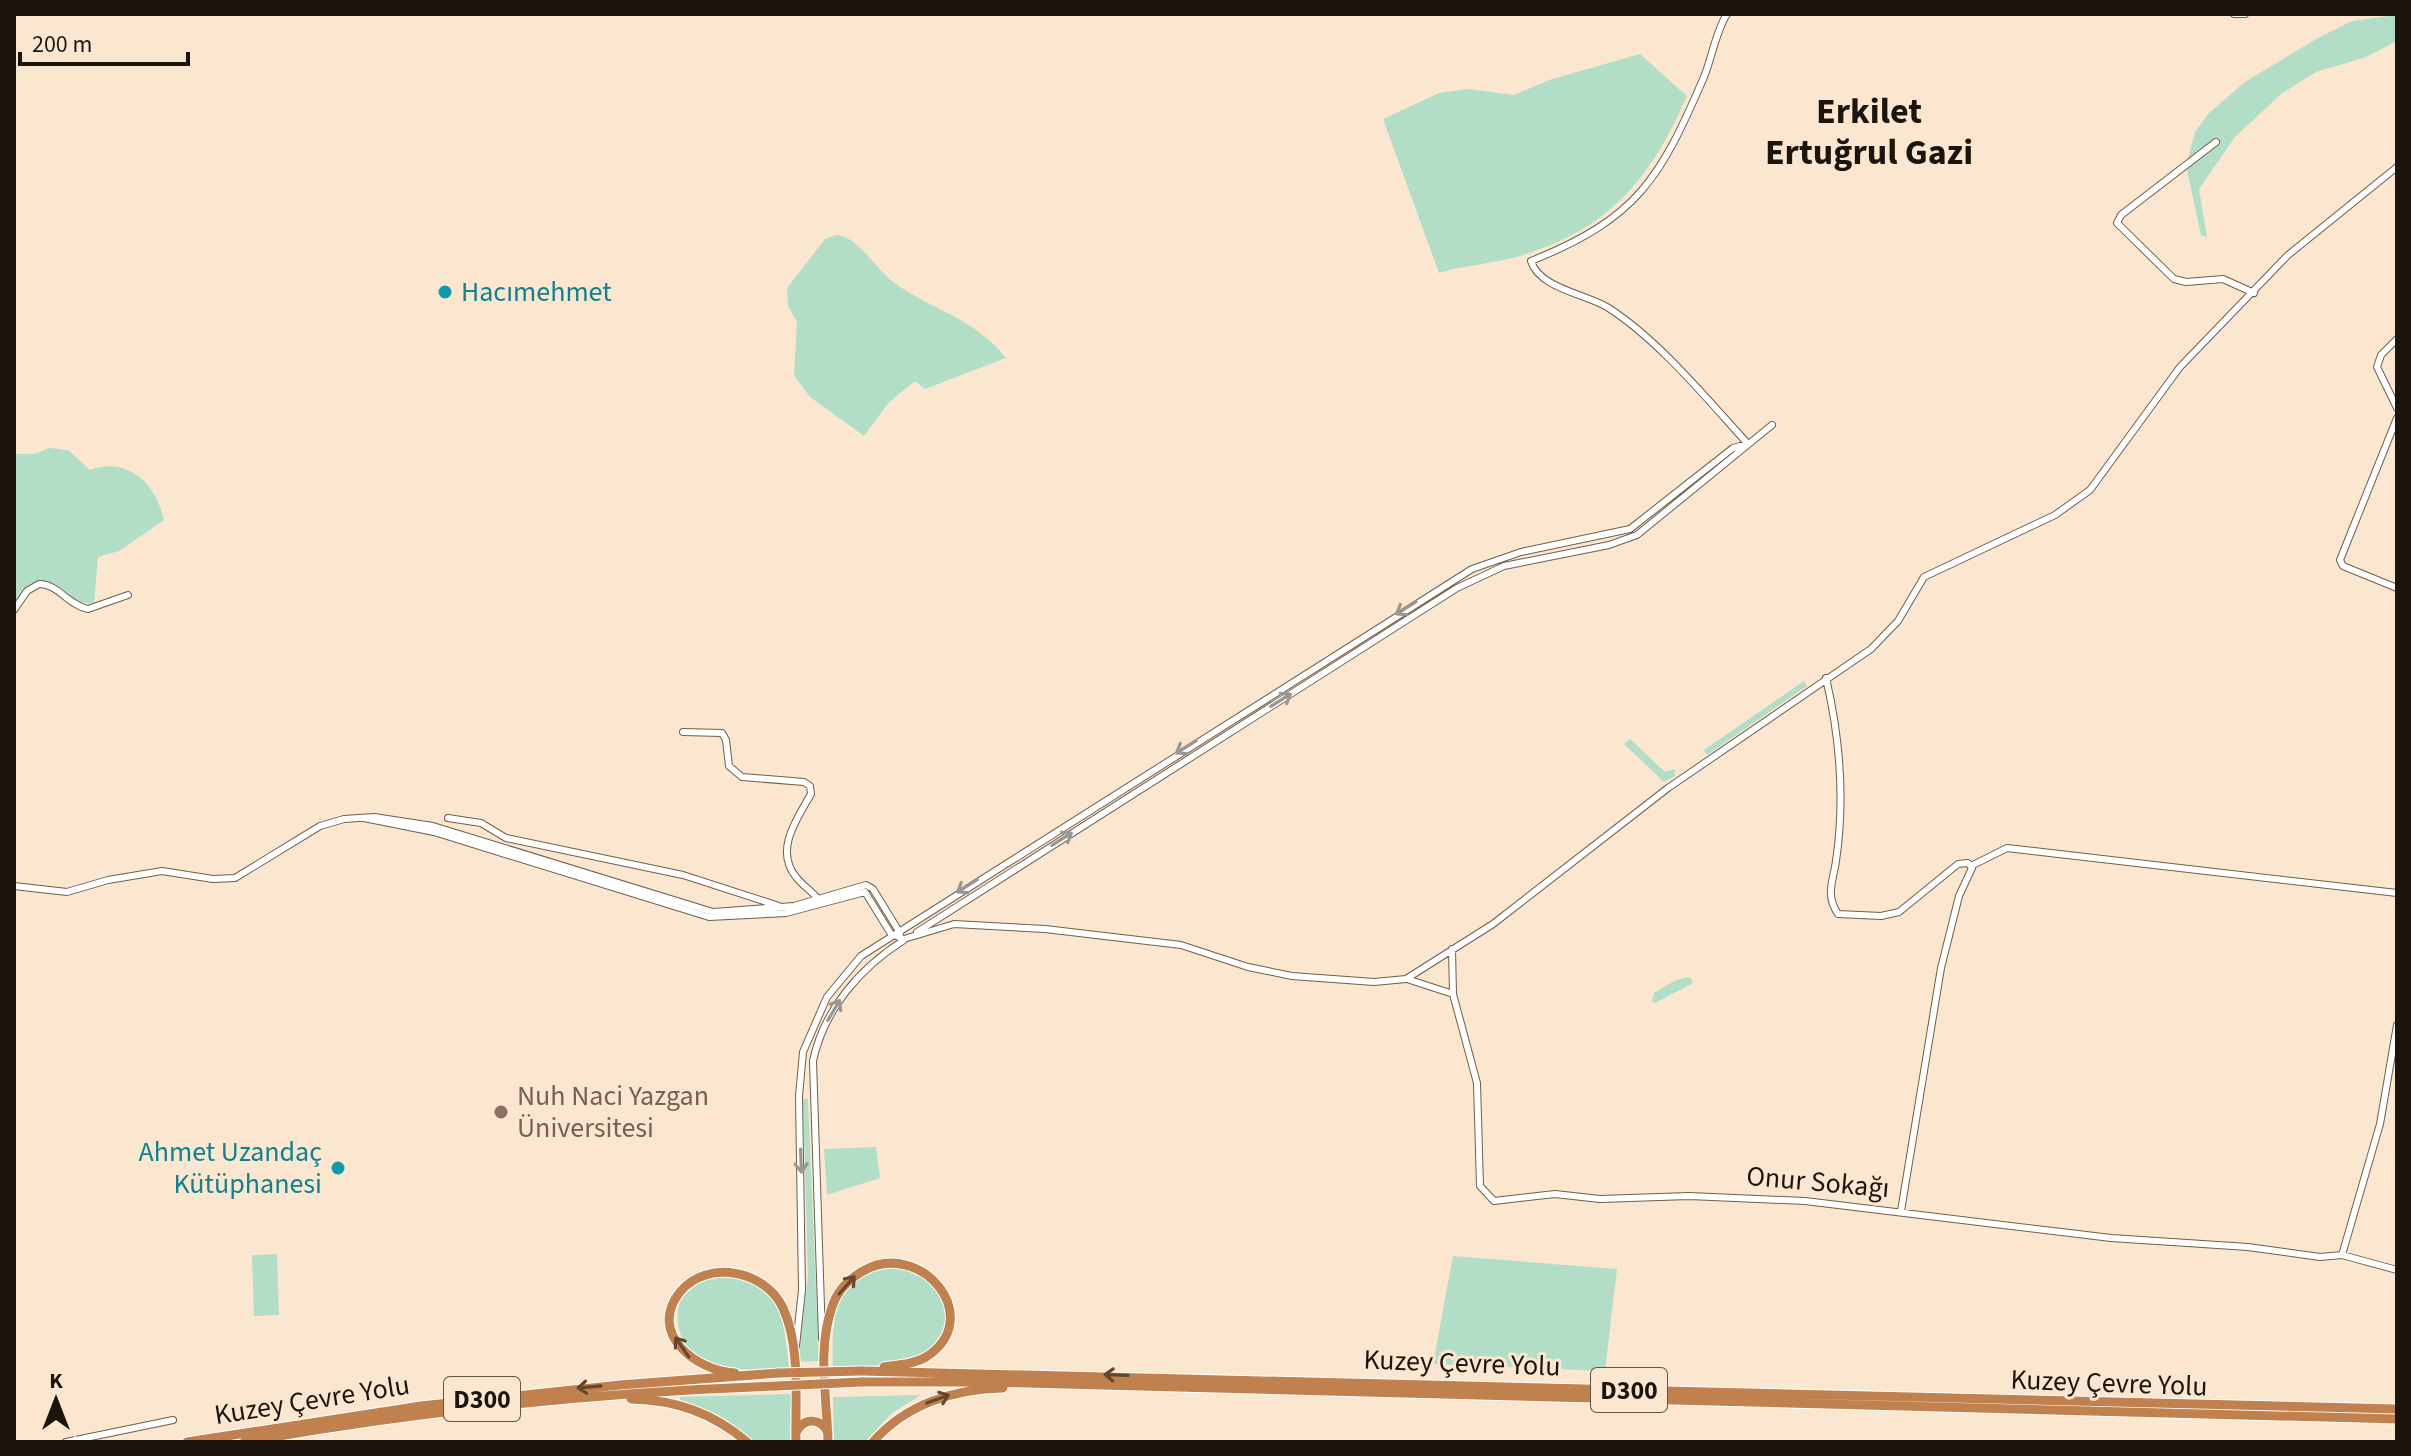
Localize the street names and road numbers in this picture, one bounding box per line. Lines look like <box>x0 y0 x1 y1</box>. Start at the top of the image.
street label: Onur Sokağı <box>1745 1156 1891 1208</box>
street label: Kuzey Çevre Yolu <box>1363 1340 1561 1386</box>
street label: Kuzey Çevre Yolu <box>2010 1360 2208 1406</box>
street label: Kuzey Çevre Yolu <box>212 1365 412 1435</box>
road number: D300 <box>1591 1368 1667 1412</box>
road number: D300 <box>444 1377 520 1421</box>

